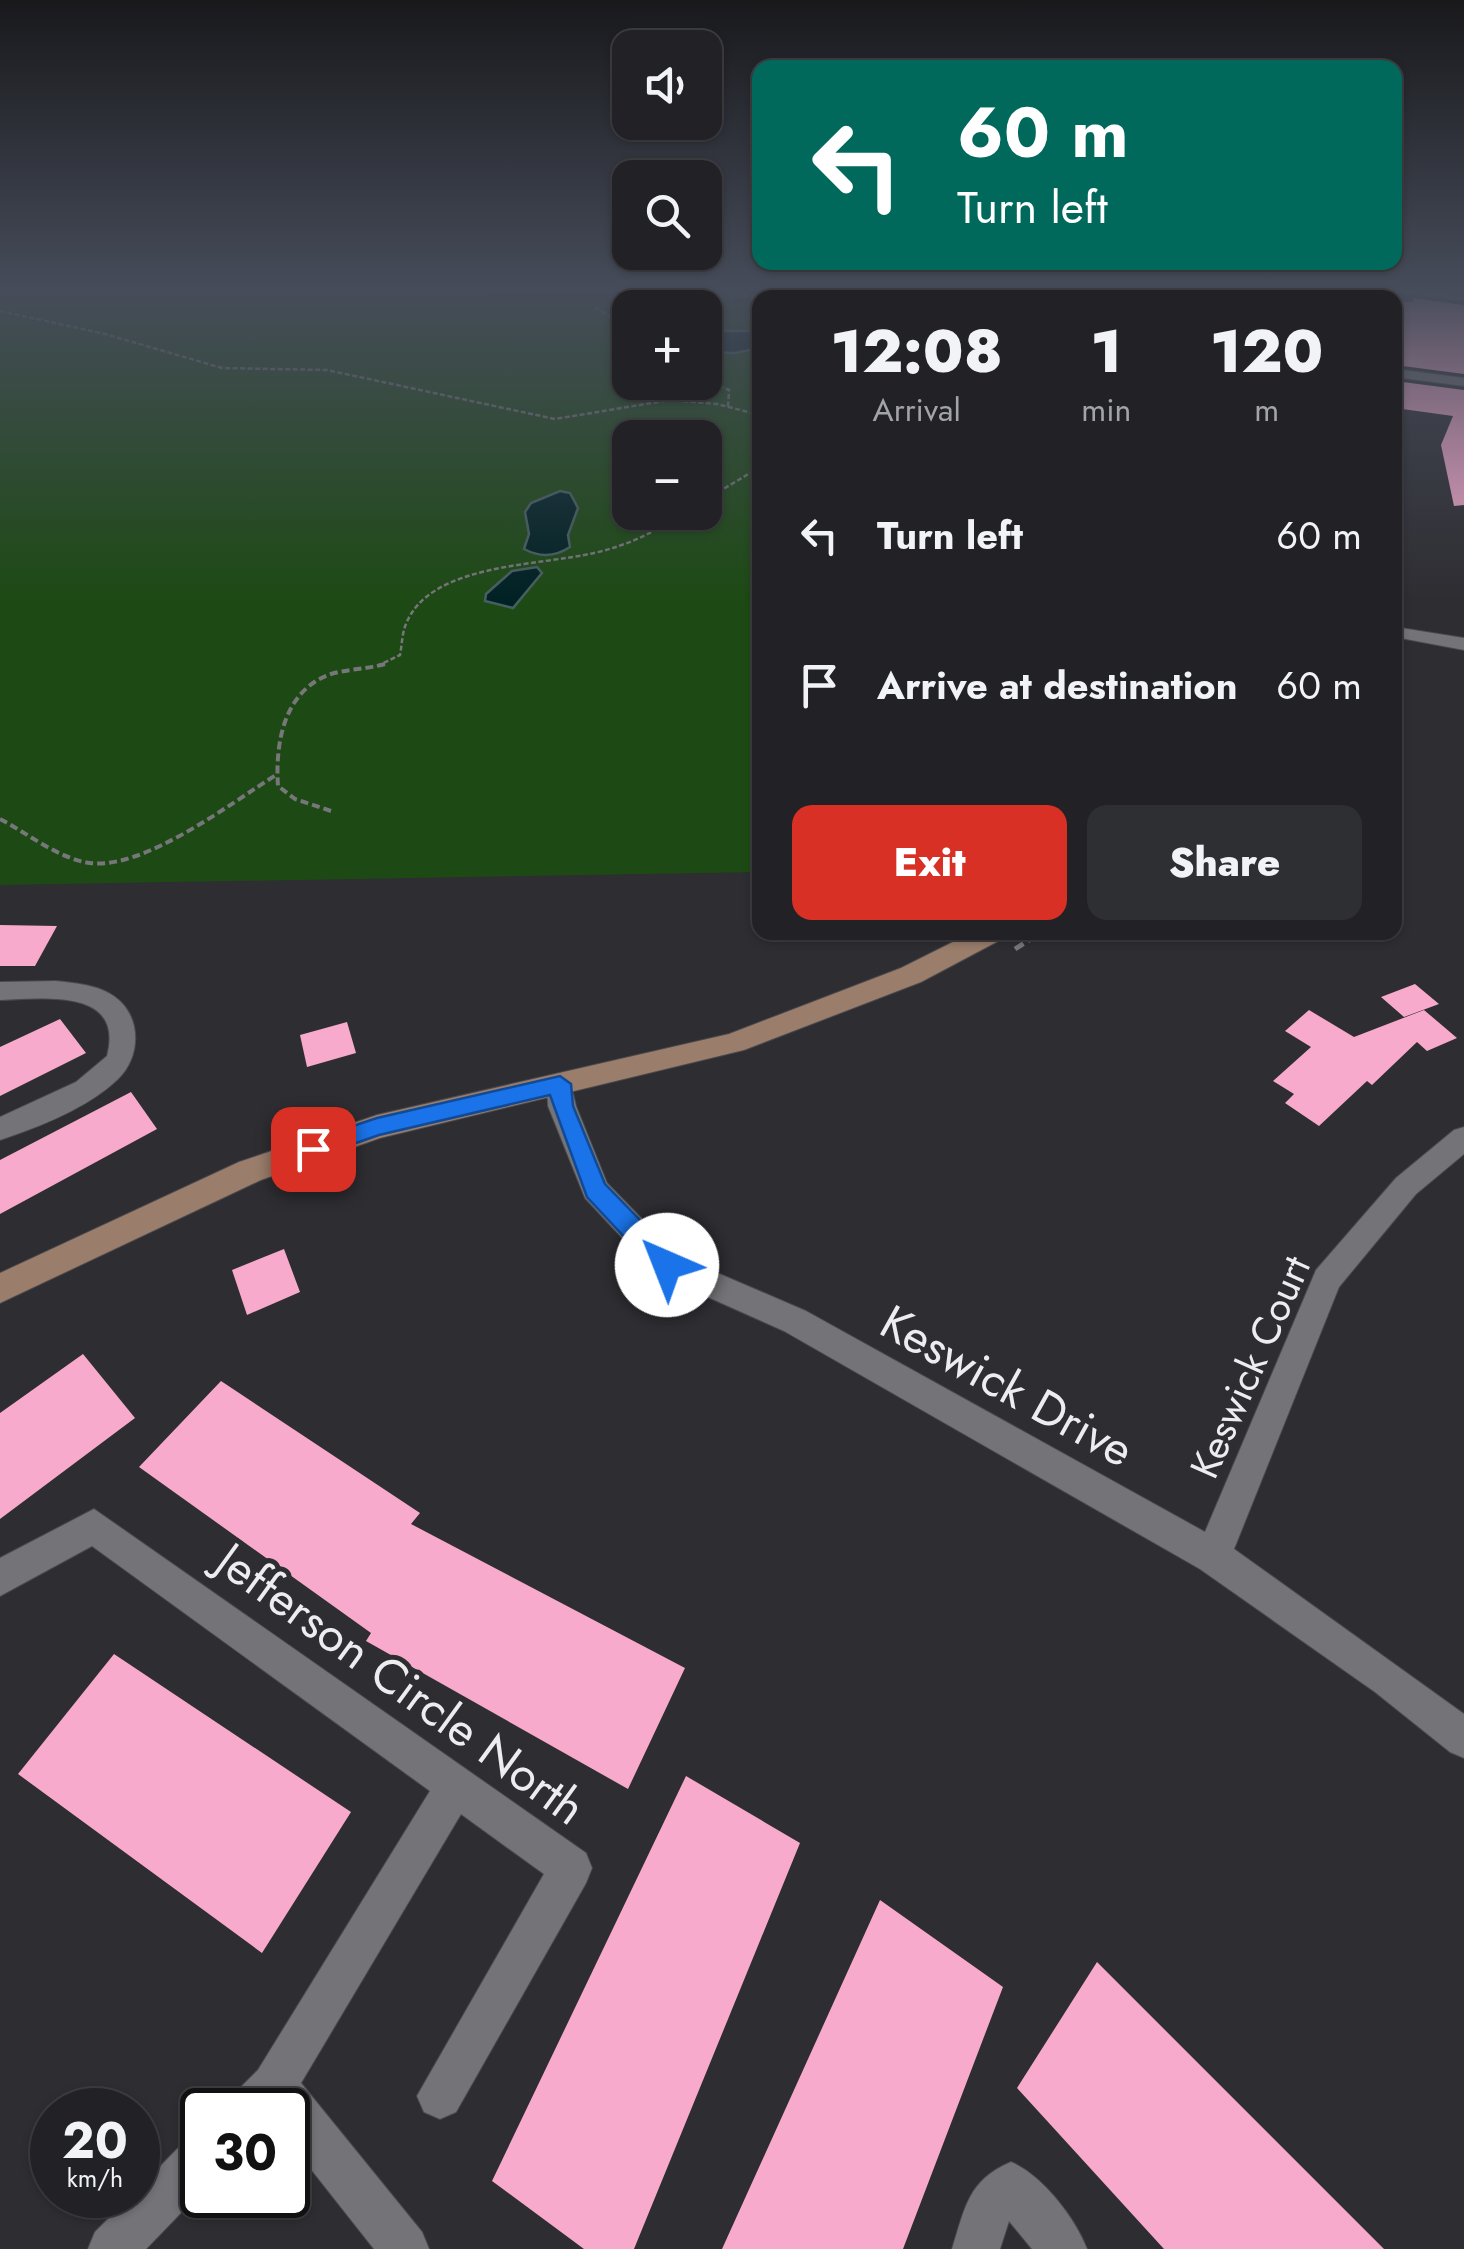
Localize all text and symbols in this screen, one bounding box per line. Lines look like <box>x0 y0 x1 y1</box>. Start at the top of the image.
map controls <box>612 30 722 530</box>
button: sound <box>612 30 722 140</box>
text: 60 m <box>957 82 1129 183</box>
icon: left <box>792 100 922 230</box>
button: search <box>612 160 722 270</box>
text: Turn left <box>957 175 1108 240</box>
button: + <box>612 290 722 400</box>
text: 12:08 <box>831 308 1003 395</box>
text: 1 <box>1091 308 1122 395</box>
text: 120 <box>1210 308 1323 395</box>
text: Arrival <box>873 387 961 433</box>
text: min <box>1081 387 1131 433</box>
text: m <box>1254 387 1279 433</box>
button: − <box>612 420 722 530</box>
icon: left <box>792 508 847 563</box>
text: Turn left <box>877 508 1023 563</box>
text: 60 m <box>1276 508 1362 563</box>
icon: arrive <box>792 658 847 713</box>
text: Arrive at destination <box>877 658 1238 713</box>
text: 60 m <box>1276 658 1362 713</box>
button: Exit <box>792 805 1067 920</box>
button: Share <box>1087 805 1362 920</box>
pin <box>271 1107 356 1192</box>
icon: arrive <box>286 1122 341 1177</box>
position arrow <box>615 1213 719 1317</box>
street label: Keswick Court <box>1175 1246 1325 1487</box>
street label: Keswick Drive <box>868 1288 1146 1484</box>
street label: Jefferson Circle North <box>198 1523 600 1841</box>
speed limit sign: 30 <box>180 2088 310 2218</box>
text: 20 <box>62 2104 128 2177</box>
text: km/h <box>67 2160 123 2196</box>

